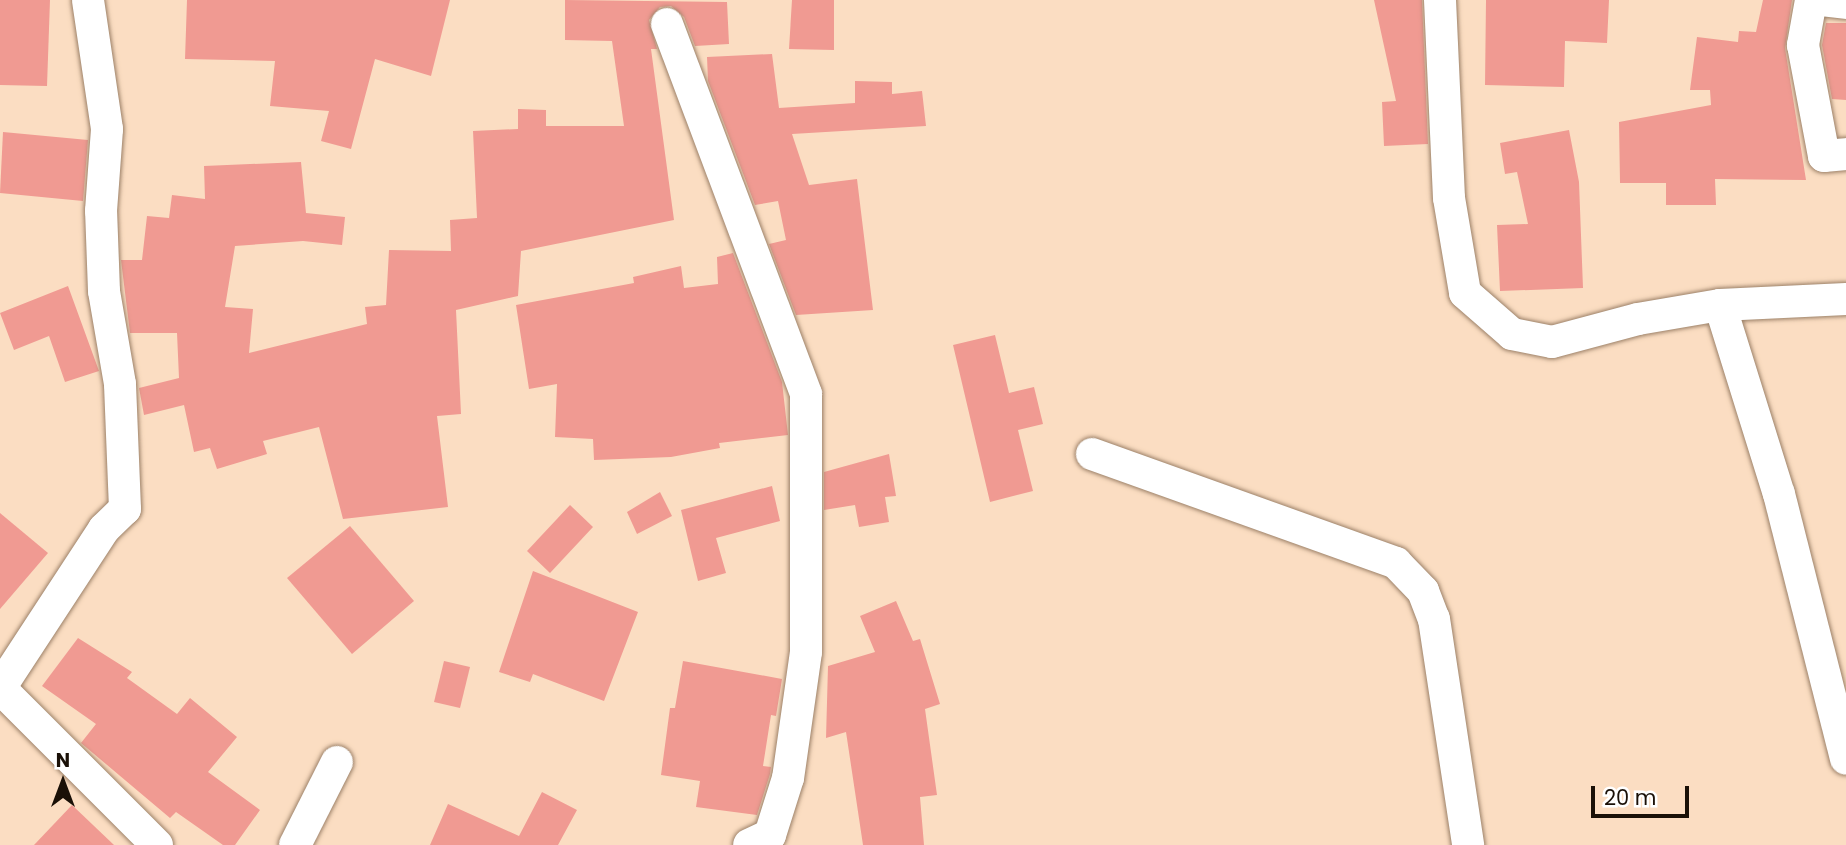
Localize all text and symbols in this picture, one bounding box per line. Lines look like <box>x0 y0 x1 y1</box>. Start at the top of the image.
north arrow <box>28 747 98 817</box>
text: N <box>56 747 70 774</box>
scale bar <box>1594 772 1692 816</box>
text: 20 m <box>1604 783 1657 812</box>

